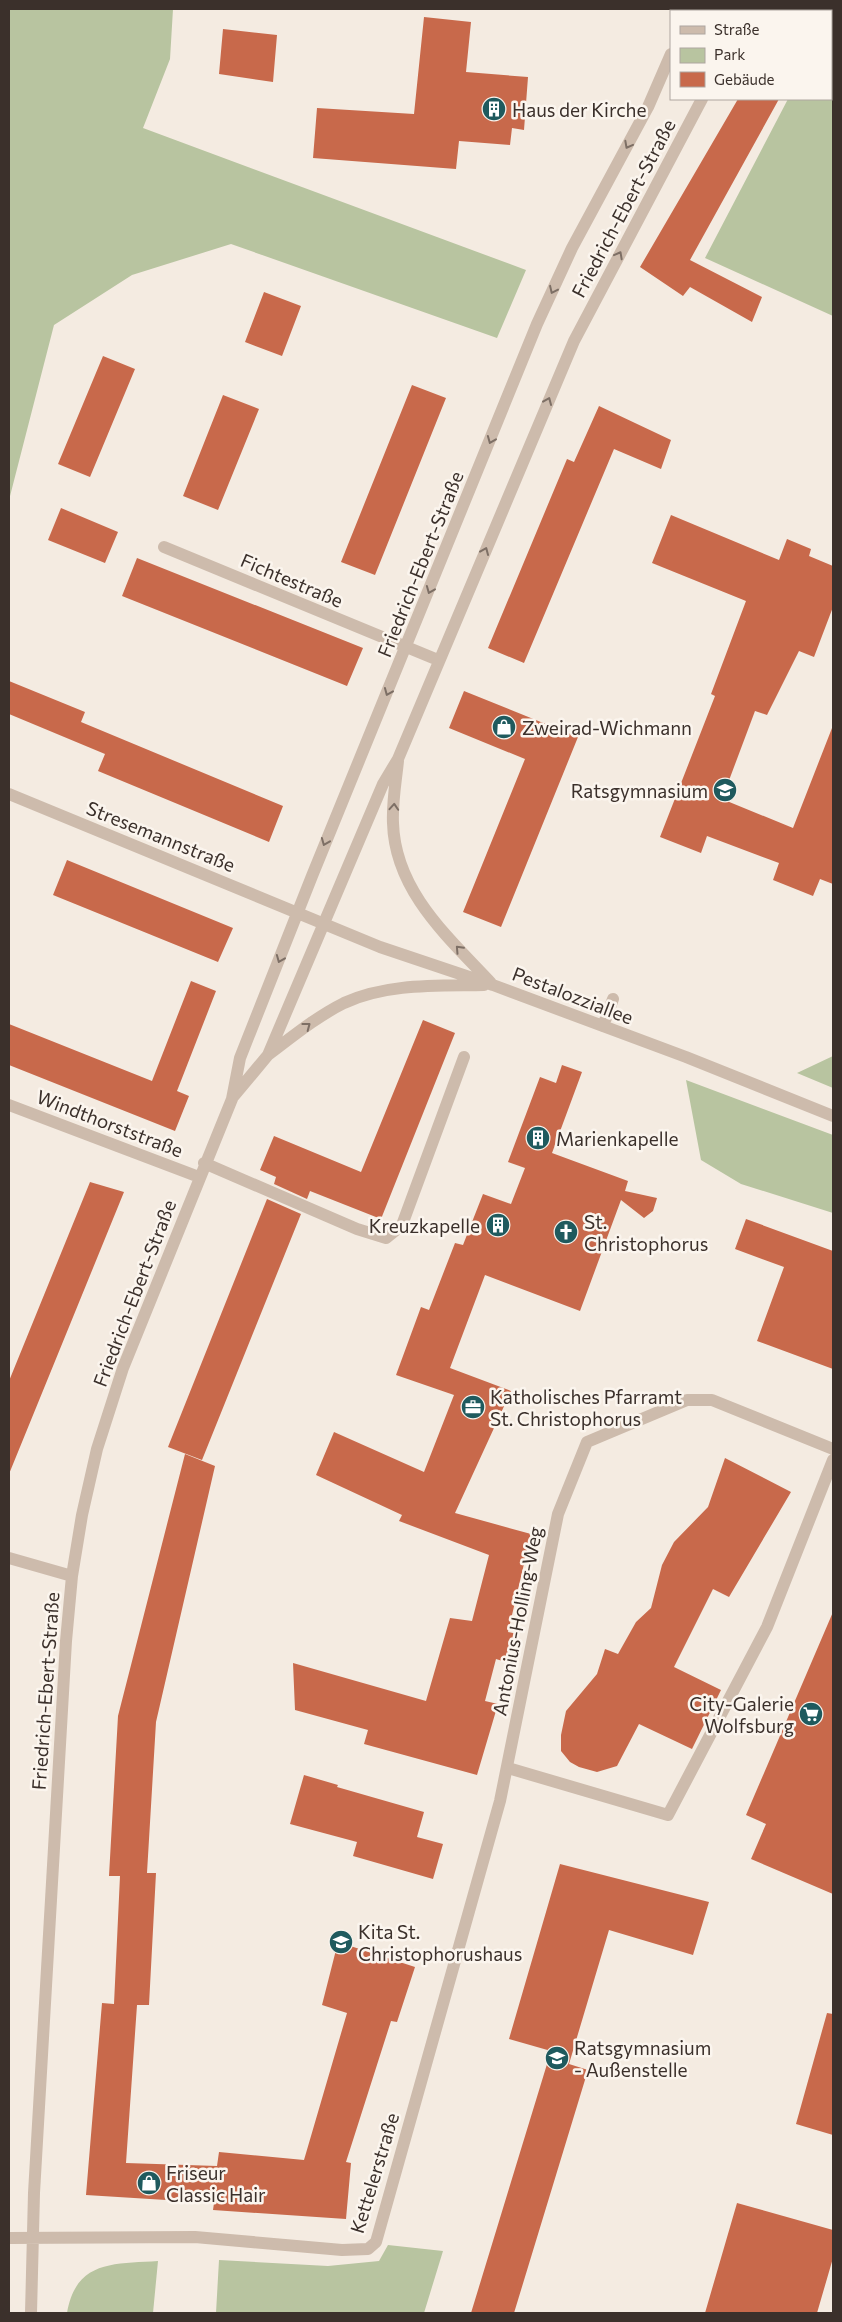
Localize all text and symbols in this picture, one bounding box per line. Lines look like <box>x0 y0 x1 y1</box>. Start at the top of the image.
legend <box>670 10 832 100</box>
text: Straße <box>714 20 760 38</box>
text: Park <box>714 45 745 63</box>
text: Gebäude <box>714 70 775 88</box>
building icon: Haus der Kirche <box>481 96 507 122</box>
place label: Haus der Kirche <box>512 98 647 121</box>
street label: Friedrich-Ebert-Straße <box>566 115 680 301</box>
one-way arrow <box>624 140 634 149</box>
one-way arrow <box>613 251 623 260</box>
one-way arrow <box>549 285 559 294</box>
one-way arrow <box>542 397 552 406</box>
one-way arrow <box>486 435 497 444</box>
street label: Friedrich-Ebert-Straße <box>372 468 468 660</box>
one-way arrow <box>478 547 489 556</box>
street label: Fichtestraße <box>237 548 347 612</box>
one-way arrow <box>425 585 436 594</box>
one-way arrow <box>384 687 394 696</box>
shop icon: Zweirad-Wichmann <box>491 714 517 740</box>
place label: Zweirad-Wichmann <box>522 716 692 739</box>
school or university icon: Ratsgymnasium <box>712 777 738 803</box>
place label: Ratsgymnasium <box>571 779 708 802</box>
street label: Stresemannstraße <box>83 796 239 876</box>
one-way arrow <box>388 803 399 811</box>
one-way arrow <box>321 837 332 846</box>
one-way arrow <box>456 946 465 955</box>
one-way arrow <box>276 954 286 963</box>
street label: Pestalozziallee <box>509 961 637 1029</box>
one-way arrow <box>301 1023 311 1032</box>
street label: Windthorststraße <box>33 1084 187 1162</box>
building icon: Marienkapelle <box>525 1125 551 1151</box>
place label: Marienkapelle <box>556 1127 679 1150</box>
street label: Friedrich-Ebert-Straße <box>88 1196 180 1390</box>
place label: St. Christophorus <box>584 1210 708 1255</box>
building icon: Kreuzkapelle <box>485 1212 511 1238</box>
place label: Kreuzkapelle <box>369 1214 480 1237</box>
church icon: St. Christophorus <box>553 1219 579 1245</box>
place label: Katholisches Pfarramt St. Christophorus <box>490 1385 682 1430</box>
office icon: Katholisches Pfarramt St. Christophorus <box>460 1394 486 1420</box>
street label: Antonius-Holling-Weg <box>487 1524 547 1718</box>
street label: Friedrich-Ebert-Straße <box>27 1591 63 1791</box>
place label: City-Galerie Wolfsburg <box>689 1692 794 1737</box>
supermarket icon: City-Galerie Wolfsburg <box>798 1701 824 1727</box>
place label: Kita St. Christophorushaus <box>358 1920 522 1965</box>
school or university icon: Kita St. Christophorushaus <box>328 1929 354 1955</box>
place label: Ratsgymnasium - Außenstelle <box>574 2036 711 2081</box>
school or university icon: Ratsgymnasium - Außenstelle <box>544 2045 570 2071</box>
street label: Kettelerstraße <box>345 2110 403 2236</box>
place label: Friseur Classic Hair <box>166 2161 266 2206</box>
shop icon: Friseur Classic Hair <box>136 2170 162 2196</box>

